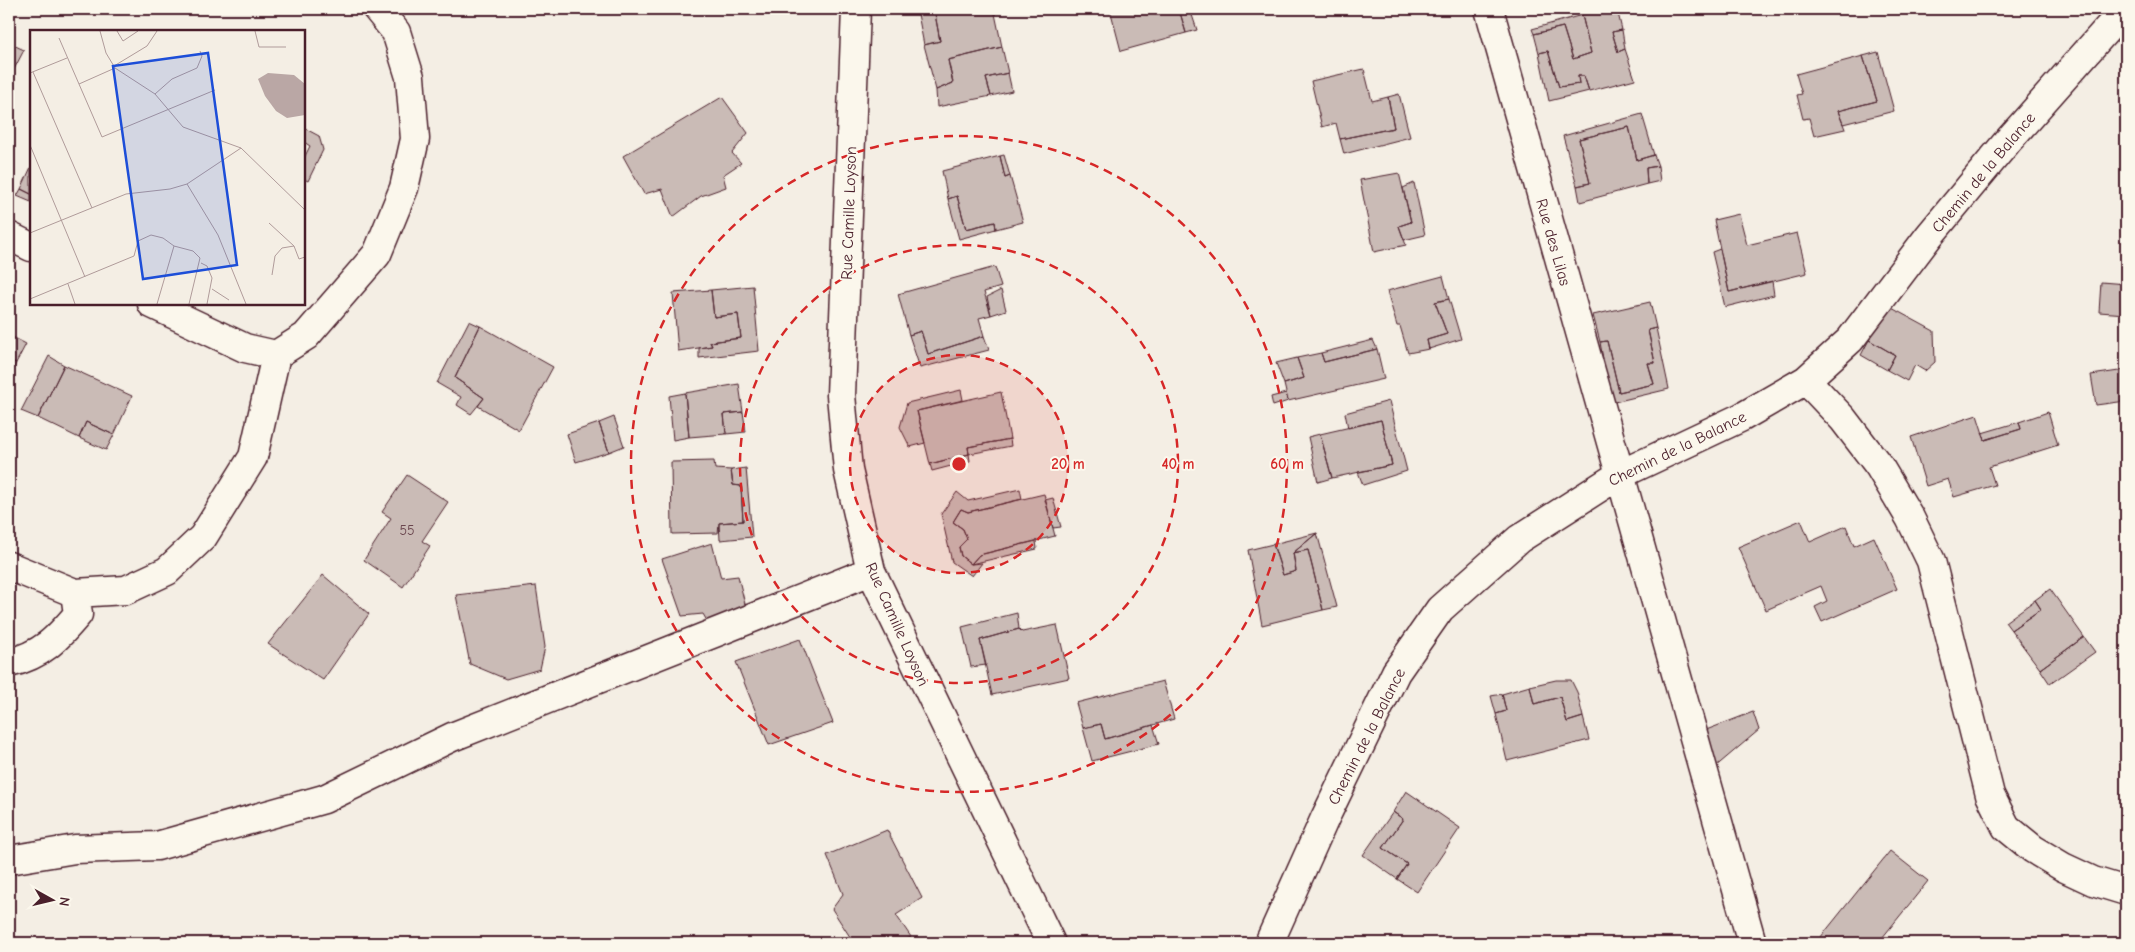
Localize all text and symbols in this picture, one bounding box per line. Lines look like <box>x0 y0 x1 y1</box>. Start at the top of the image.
inset map <box>30 30 305 305</box>
street label: Chemin de la Balance <box>1928 109 2039 236</box>
street label: Rue Camille Loyson <box>838 146 860 280</box>
street label: Rue des Lilas <box>1532 197 1574 288</box>
street label: Chemin de la Balance <box>1606 408 1749 490</box>
centre of rings <box>950 455 968 473</box>
text: 20 m <box>1051 455 1085 473</box>
text: 40 m <box>1162 455 1195 473</box>
text: 60 m <box>1270 455 1304 473</box>
house number: 55 <box>399 522 415 539</box>
street label: Rue Camille Loyson <box>862 560 932 689</box>
street label: Chemin de la Balance <box>1325 665 1409 808</box>
north arrow <box>28 874 78 924</box>
text: N <box>55 896 73 907</box>

